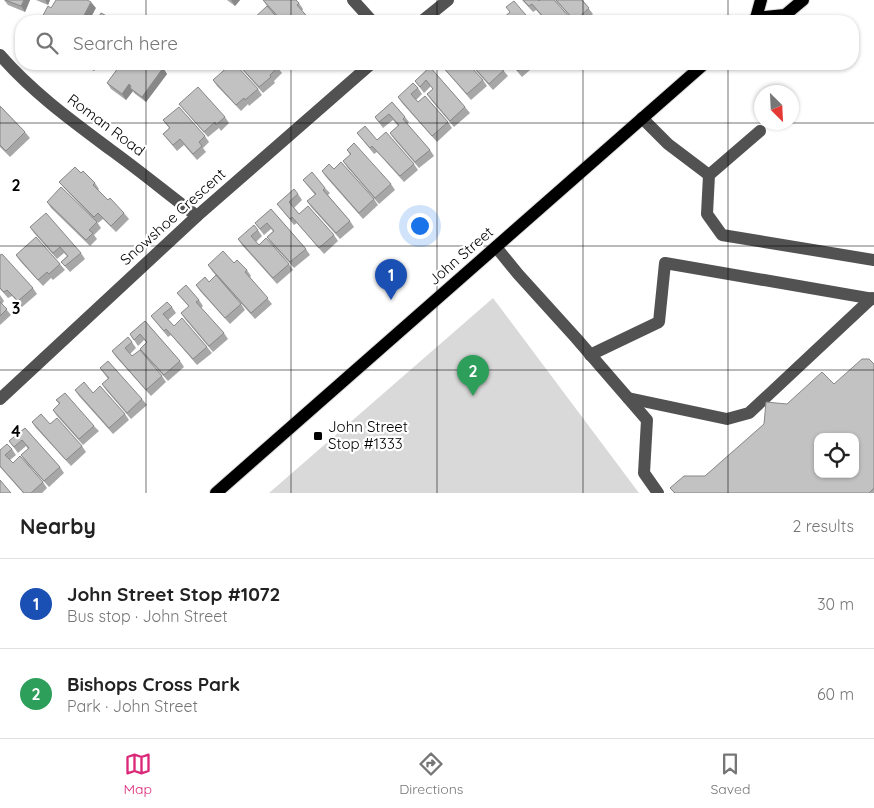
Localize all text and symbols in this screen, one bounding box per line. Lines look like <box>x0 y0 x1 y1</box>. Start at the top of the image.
search box <box>15 15 859 70</box>
icon: search <box>33 29 61 57</box>
text: Search here <box>73 31 178 55</box>
north arrow <box>754 85 799 130</box>
street label: Roman Road <box>64 89 149 160</box>
street label: Snowshoe Crescent <box>116 164 229 269</box>
text: 2 <box>11 175 21 195</box>
your location <box>407 213 433 239</box>
street label: John Street <box>424 222 497 289</box>
pin: 1 <box>375 259 407 300</box>
text: 3 <box>12 298 20 318</box>
pin: 2 <box>457 355 489 396</box>
place label: John Street Stop #1333 <box>328 417 408 453</box>
text: 4 <box>11 421 21 441</box>
marker: John Street Stop #1333 <box>312 430 324 442</box>
map controls <box>814 433 859 478</box>
button: locate <box>814 433 859 478</box>
text: Nearby <box>20 513 96 539</box>
text: 2 results <box>792 516 854 536</box>
text: John Street Stop #1072 <box>67 582 280 606</box>
text: 1 <box>33 594 39 614</box>
text: 30 m <box>817 594 854 614</box>
text: Bus stop · John Street <box>67 606 228 626</box>
text: Bishops Cross Park <box>67 672 240 696</box>
text: 2 <box>31 684 41 704</box>
text: 60 m <box>817 684 854 704</box>
text: Park · John Street <box>67 696 198 716</box>
tab: Map <box>124 750 152 798</box>
tab: Directions <box>399 750 463 798</box>
tab: Saved <box>710 750 750 798</box>

